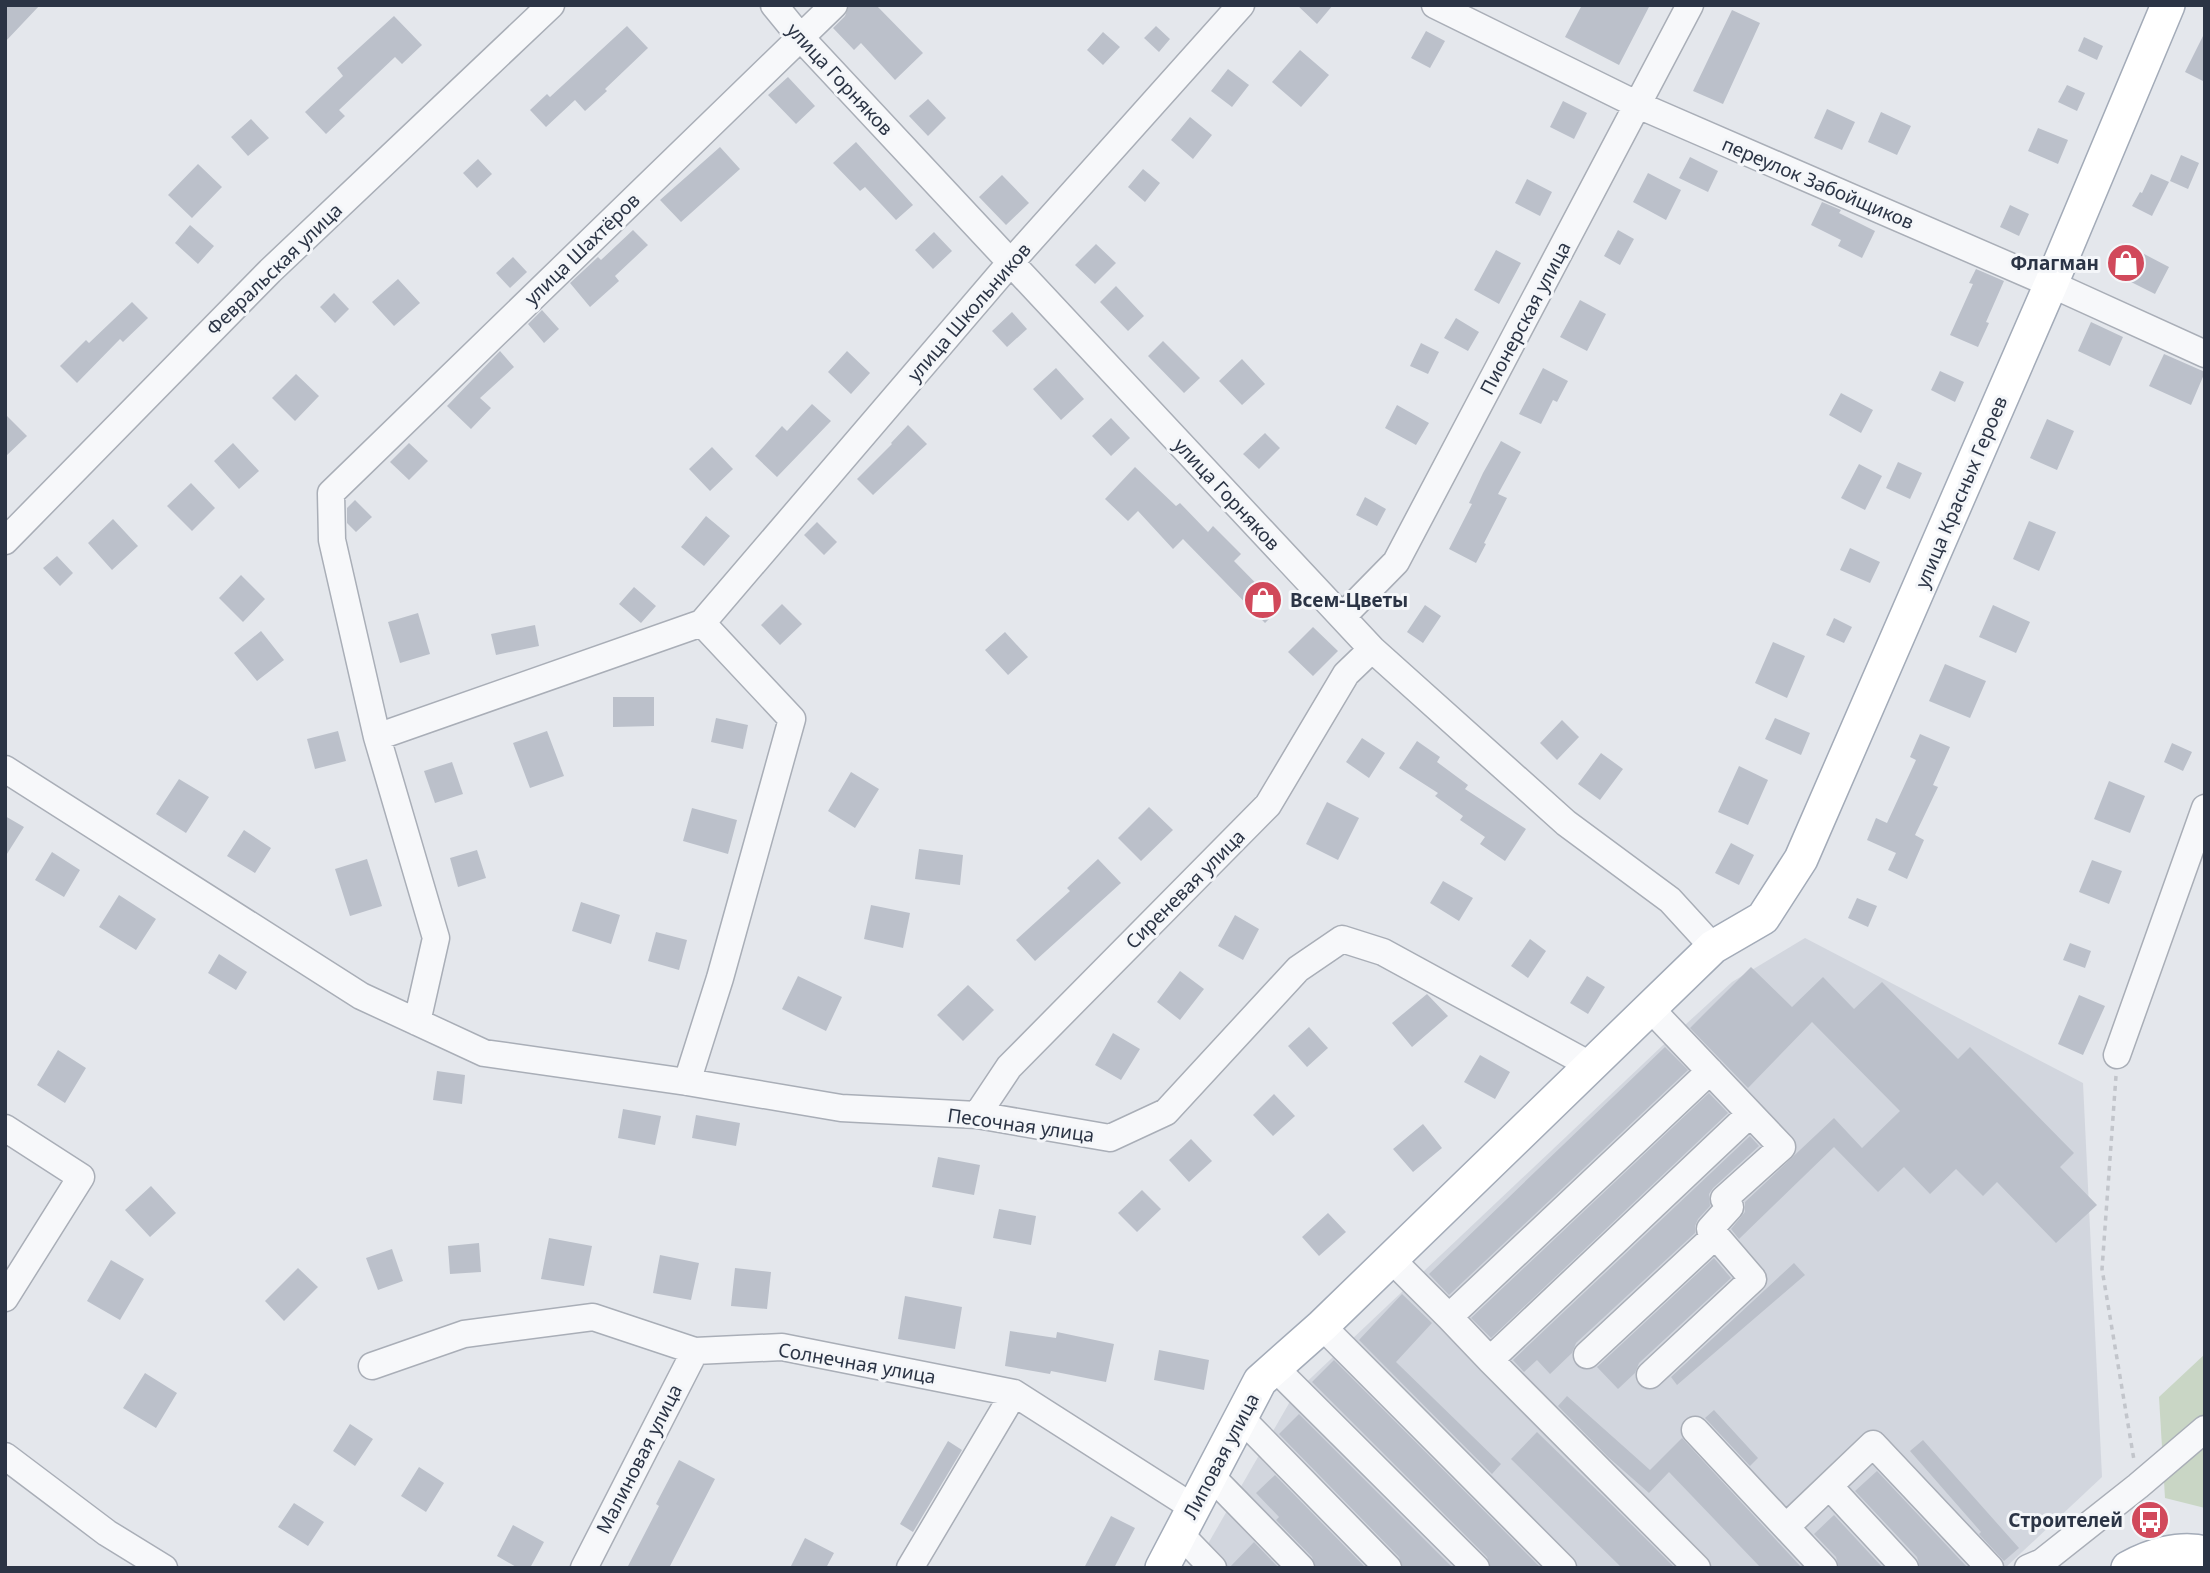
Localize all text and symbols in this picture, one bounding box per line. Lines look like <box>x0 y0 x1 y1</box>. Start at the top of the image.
street label: улица Горняков <box>781 17 899 141</box>
street label: переулок Забойщиков <box>1718 131 1918 235</box>
street label: улица Шахтёров <box>519 187 645 311</box>
street label: Февральская улица <box>200 197 348 341</box>
street label: улица Школьников <box>901 237 1037 387</box>
street label: Пионерская улица <box>1474 237 1576 399</box>
shop icon: Флагман <box>2105 242 2147 284</box>
place label: Флагман <box>2010 250 2099 276</box>
street label: улица Красных Героев <box>1909 392 2013 592</box>
street label: улица Горняков <box>1168 432 1286 556</box>
shop icon: Всем-Цветы <box>1242 579 1284 621</box>
place label: Всем-Цветы <box>1290 587 1408 613</box>
street label: Сиреневая улица <box>1120 824 1250 954</box>
street label: Песочная улица <box>946 1102 1096 1148</box>
street label: Солнечная улица <box>776 1336 938 1390</box>
street label: Малиновая улица <box>590 1380 688 1538</box>
street label: Липовая улица <box>1177 1389 1265 1523</box>
bus stop icon: Строителей <box>2129 1499 2171 1541</box>
place label: Строителей <box>2008 1507 2123 1533</box>

